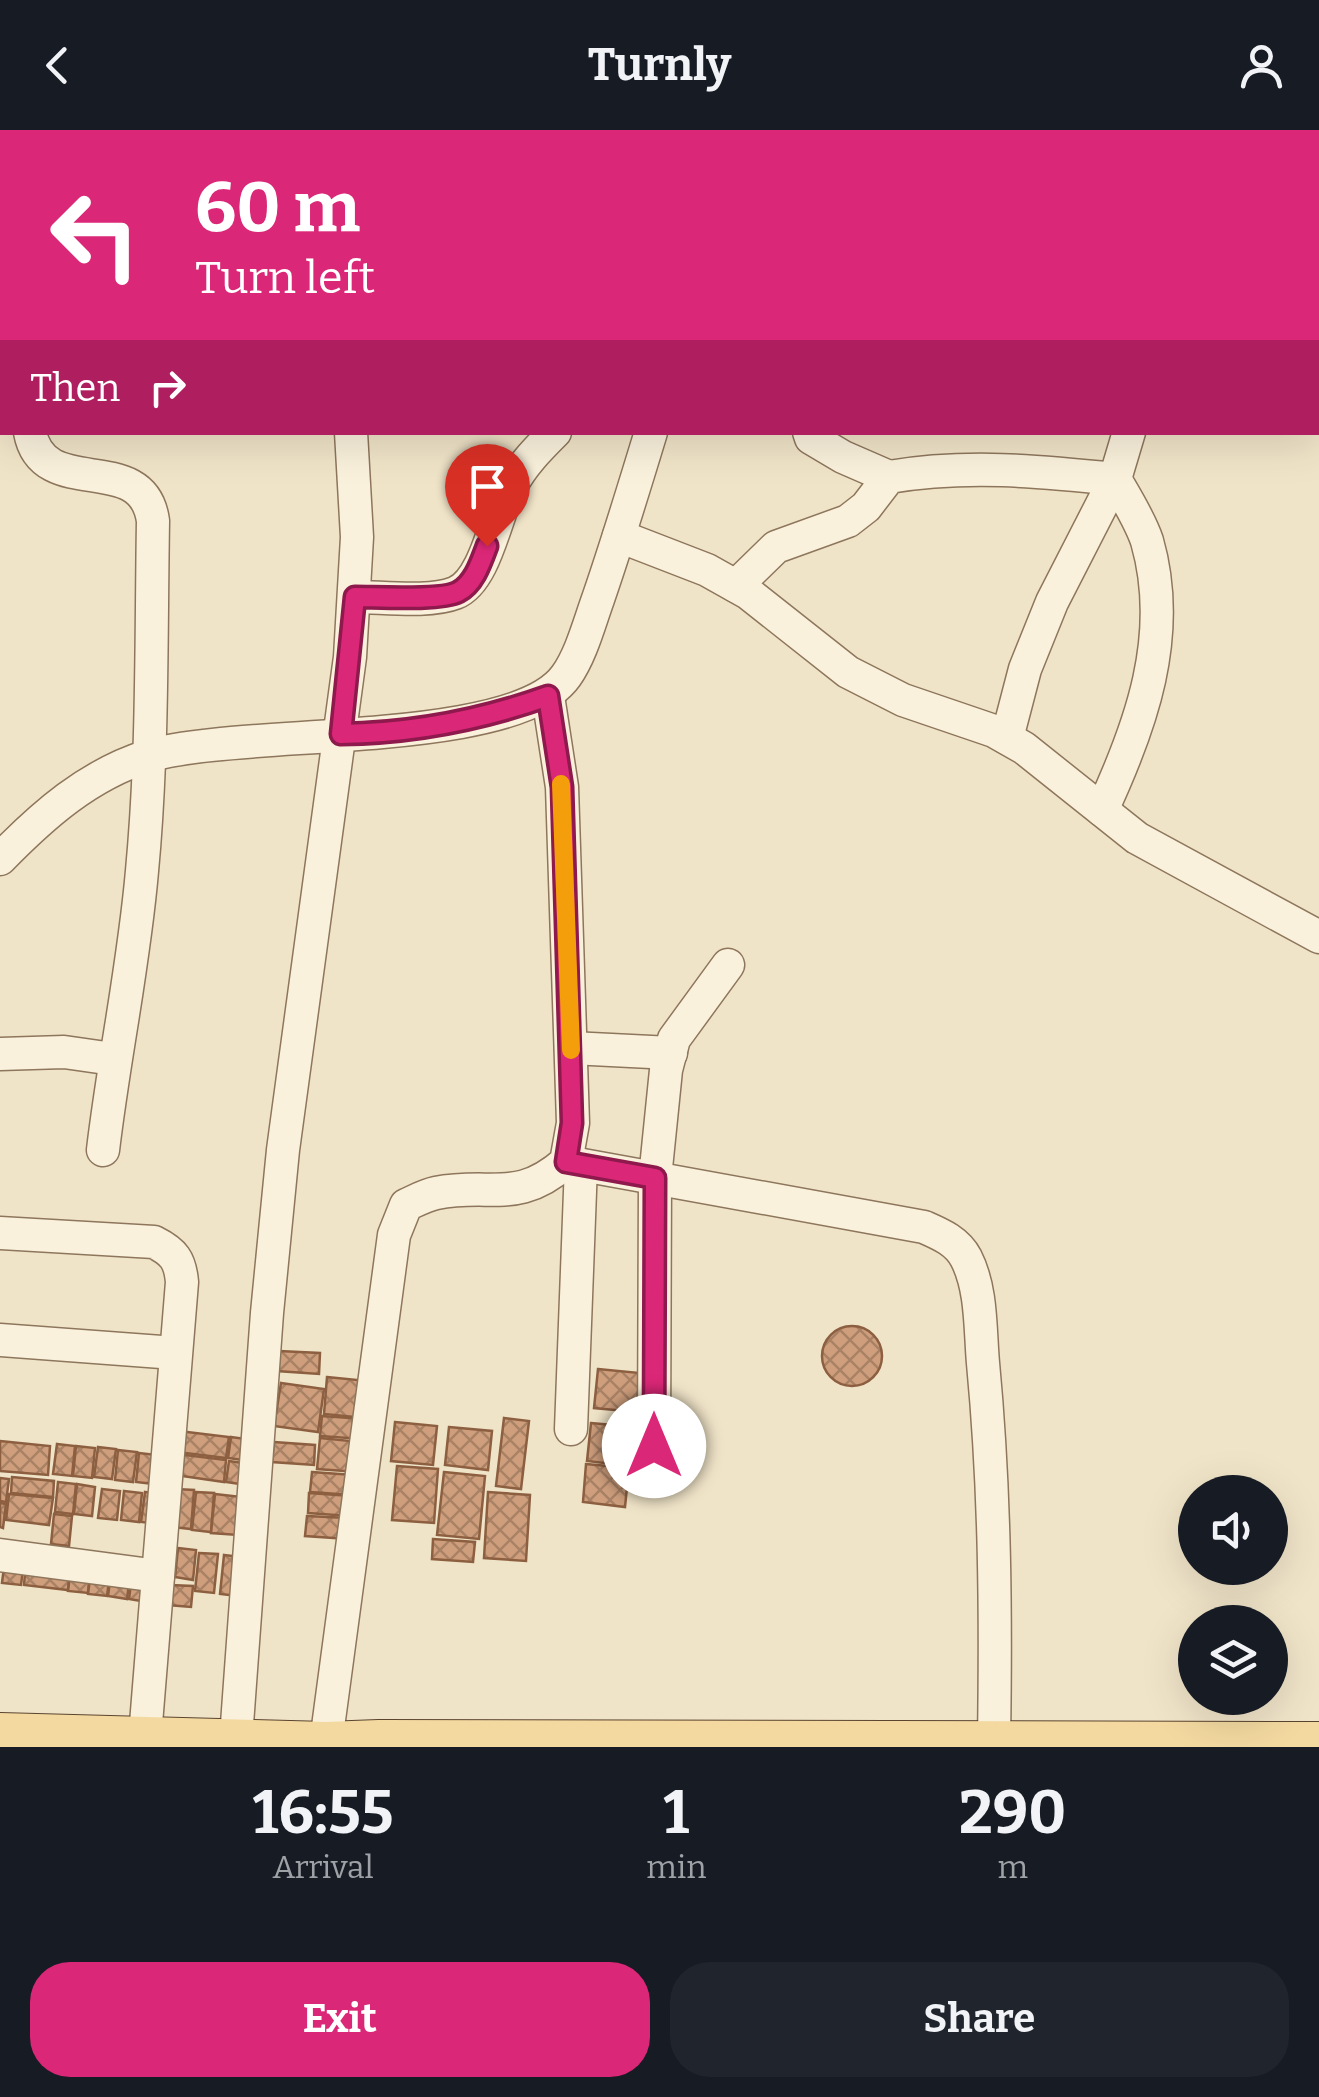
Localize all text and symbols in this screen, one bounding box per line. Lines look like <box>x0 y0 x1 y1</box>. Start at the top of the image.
icon: back <box>30 38 85 93</box>
text: Turnly <box>588 38 731 92</box>
icon: person <box>1234 38 1289 93</box>
text: 60 m <box>195 166 360 250</box>
icon: left <box>30 170 160 300</box>
text: Turn left <box>195 251 375 305</box>
icon: right <box>140 360 195 415</box>
text: Then <box>30 365 120 411</box>
pin <box>445 444 530 547</box>
icon: arrive <box>460 459 515 514</box>
position arrow <box>602 1394 706 1498</box>
map controls <box>1178 1475 1288 1715</box>
button: sound <box>1178 1475 1288 1585</box>
button: layers <box>1178 1605 1288 1715</box>
text: 16:55 <box>253 1777 394 1849</box>
text: 1 <box>663 1777 689 1849</box>
text: 290 <box>959 1777 1066 1849</box>
text: Arrival <box>272 1848 374 1886</box>
text: min <box>646 1848 706 1886</box>
text: m <box>997 1848 1028 1886</box>
button: Exit <box>30 1962 650 2077</box>
button: Share <box>670 1962 1289 2077</box>

